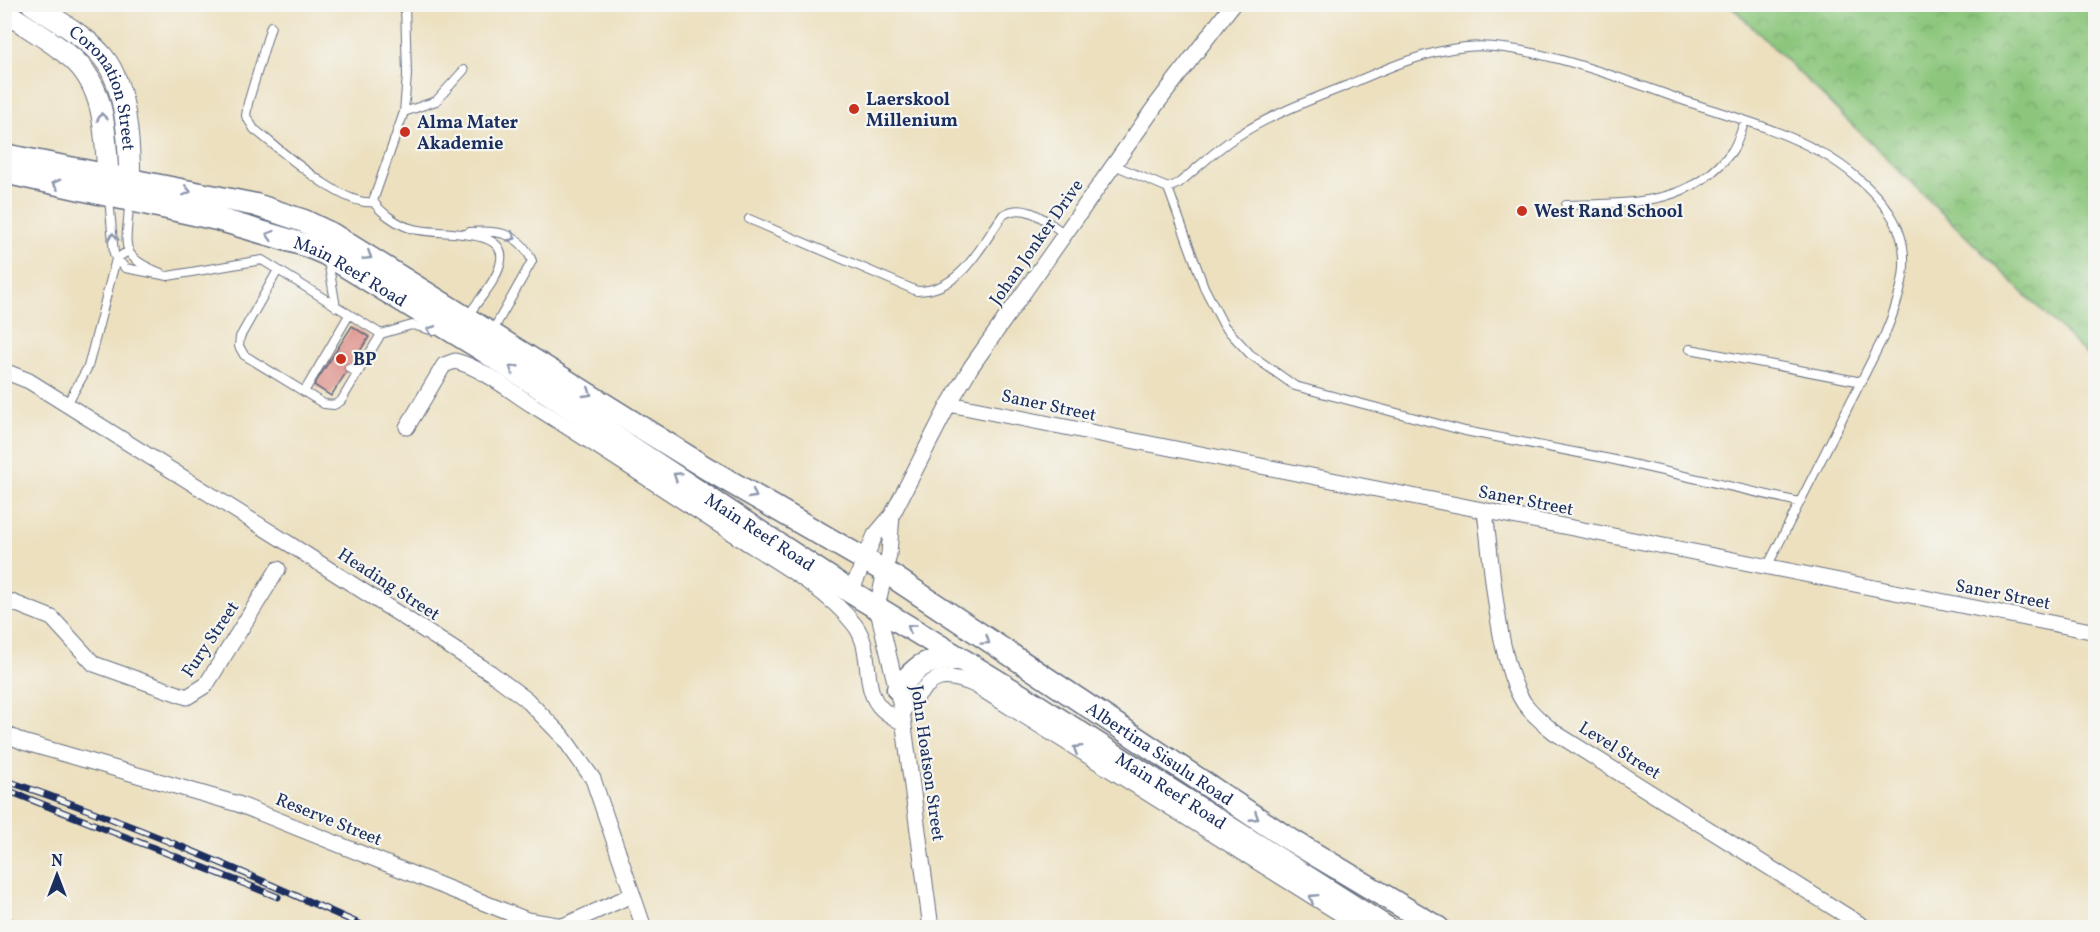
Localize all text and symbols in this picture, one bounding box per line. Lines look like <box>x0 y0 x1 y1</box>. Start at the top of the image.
street label: Coronation Street <box>63 20 140 152</box>
place label: Laerskool Millenium <box>866 88 958 134</box>
marker: Laerskool Millenium <box>847 102 861 116</box>
place label: Alma Mater Akademie <box>417 111 519 157</box>
one-way arrow <box>96 112 108 121</box>
marker: Alma Mater Akademie <box>398 125 412 139</box>
street label: Johan Jonker Drive <box>984 175 1090 311</box>
one-way arrow <box>52 178 62 191</box>
one-way arrow <box>181 183 191 196</box>
place label: West Rand School <box>1534 200 1683 225</box>
marker: West Rand School <box>1515 204 1529 218</box>
one-way arrow <box>265 230 276 242</box>
one-way arrow <box>506 230 517 242</box>
street label: Main Reef Road <box>290 231 411 314</box>
one-way arrow <box>106 232 119 241</box>
one-way arrow <box>362 249 373 260</box>
one-way arrow <box>426 325 437 338</box>
place label: BP <box>353 348 377 373</box>
marker: BP <box>334 352 348 366</box>
one-way arrow <box>509 366 520 377</box>
street label: Saner Street <box>999 384 1098 429</box>
one-way arrow <box>581 385 592 396</box>
one-way arrow <box>673 471 683 483</box>
street label: Saner Street <box>1476 480 1575 523</box>
street label: Main Reef Road <box>699 488 819 579</box>
one-way arrow <box>747 488 758 499</box>
street label: Heading Street <box>332 543 444 628</box>
street label: Saner Street <box>1953 574 2052 617</box>
street label: Fury Street <box>176 597 246 683</box>
one-way arrow <box>906 624 917 635</box>
one-way arrow <box>980 633 991 644</box>
street label: John Hoatson Street <box>903 684 950 843</box>
street label: Albertina Sisulu Road <box>1080 697 1238 813</box>
street label: Level Street <box>1573 716 1665 786</box>
one-way arrow <box>1073 744 1083 756</box>
street label: Main Reef Road <box>1110 747 1230 837</box>
street label: Reserve Street <box>271 788 385 853</box>
one-way arrow <box>1249 809 1259 821</box>
north arrow <box>27 845 87 905</box>
text: N <box>51 851 63 873</box>
one-way arrow <box>1309 893 1319 905</box>

